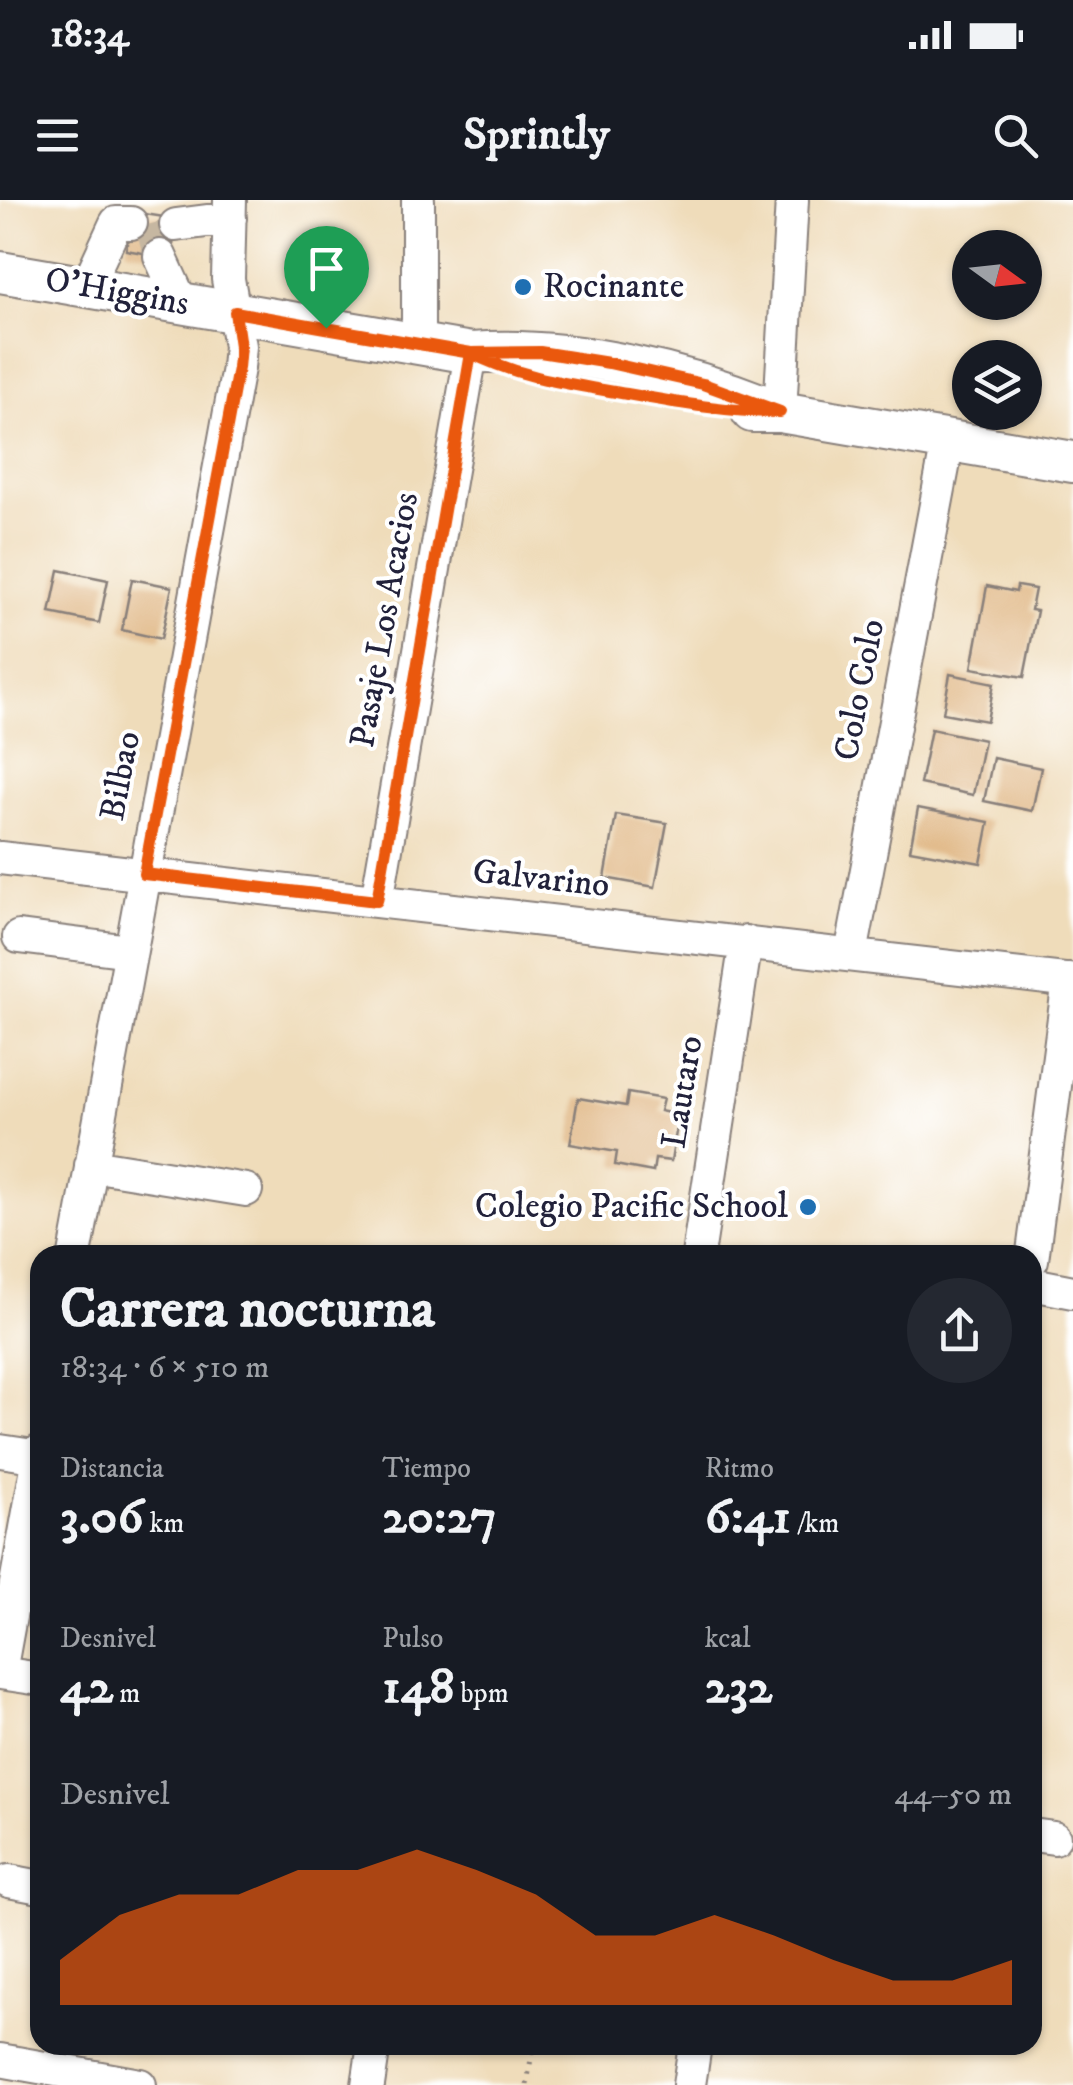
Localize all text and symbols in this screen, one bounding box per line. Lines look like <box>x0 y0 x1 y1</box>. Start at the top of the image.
text: 18:34 <box>50 11 129 59</box>
text: Sprintly <box>463 107 610 163</box>
icon: menu <box>30 108 85 163</box>
icon: search <box>988 108 1043 163</box>
pin <box>284 226 369 329</box>
north arrow <box>952 230 1042 320</box>
map controls <box>952 230 1042 430</box>
icon: arrive <box>299 241 354 296</box>
street label: O'Higgins <box>42 258 192 326</box>
place label: Rocinante <box>543 265 684 309</box>
marker: Rocinante <box>512 276 534 298</box>
button: layers <box>952 340 1042 430</box>
street label: Pasaje Los Acacios <box>341 489 429 751</box>
street label: Colo Colo <box>825 616 895 764</box>
street label: Bilbao <box>91 728 151 824</box>
street label: Galvarino <box>471 850 611 908</box>
street label: Lautaro <box>652 1033 714 1151</box>
place label: Colegio Pacific School <box>475 1185 788 1229</box>
marker: Colegio Pacific School <box>797 1196 819 1218</box>
text: Carrera nocturna <box>60 1276 435 1345</box>
button: share <box>907 1278 1012 1383</box>
text: 18:34 · 6 × 510 m <box>60 1348 269 1388</box>
text: Distancia <box>60 1451 164 1486</box>
text: Tiempo <box>382 1451 471 1486</box>
text: Ritmo <box>705 1451 774 1486</box>
text: 3.06 <box>60 1486 143 1549</box>
text: 20:27 <box>382 1486 497 1549</box>
text: 6:41 <box>705 1486 791 1549</box>
text: km <box>143 1506 184 1541</box>
text: /km <box>791 1506 839 1541</box>
text: Desnivel <box>60 1621 156 1656</box>
text: Pulso <box>382 1621 443 1656</box>
text: kcal <box>705 1621 751 1656</box>
text: 42 <box>60 1656 113 1719</box>
text: 148 <box>382 1656 455 1719</box>
text: 232 <box>705 1656 772 1719</box>
text: m <box>113 1676 140 1711</box>
text: bpm <box>455 1676 509 1711</box>
text: Desnivel <box>60 1775 170 1815</box>
text: 44–50 m <box>894 1775 1012 1815</box>

